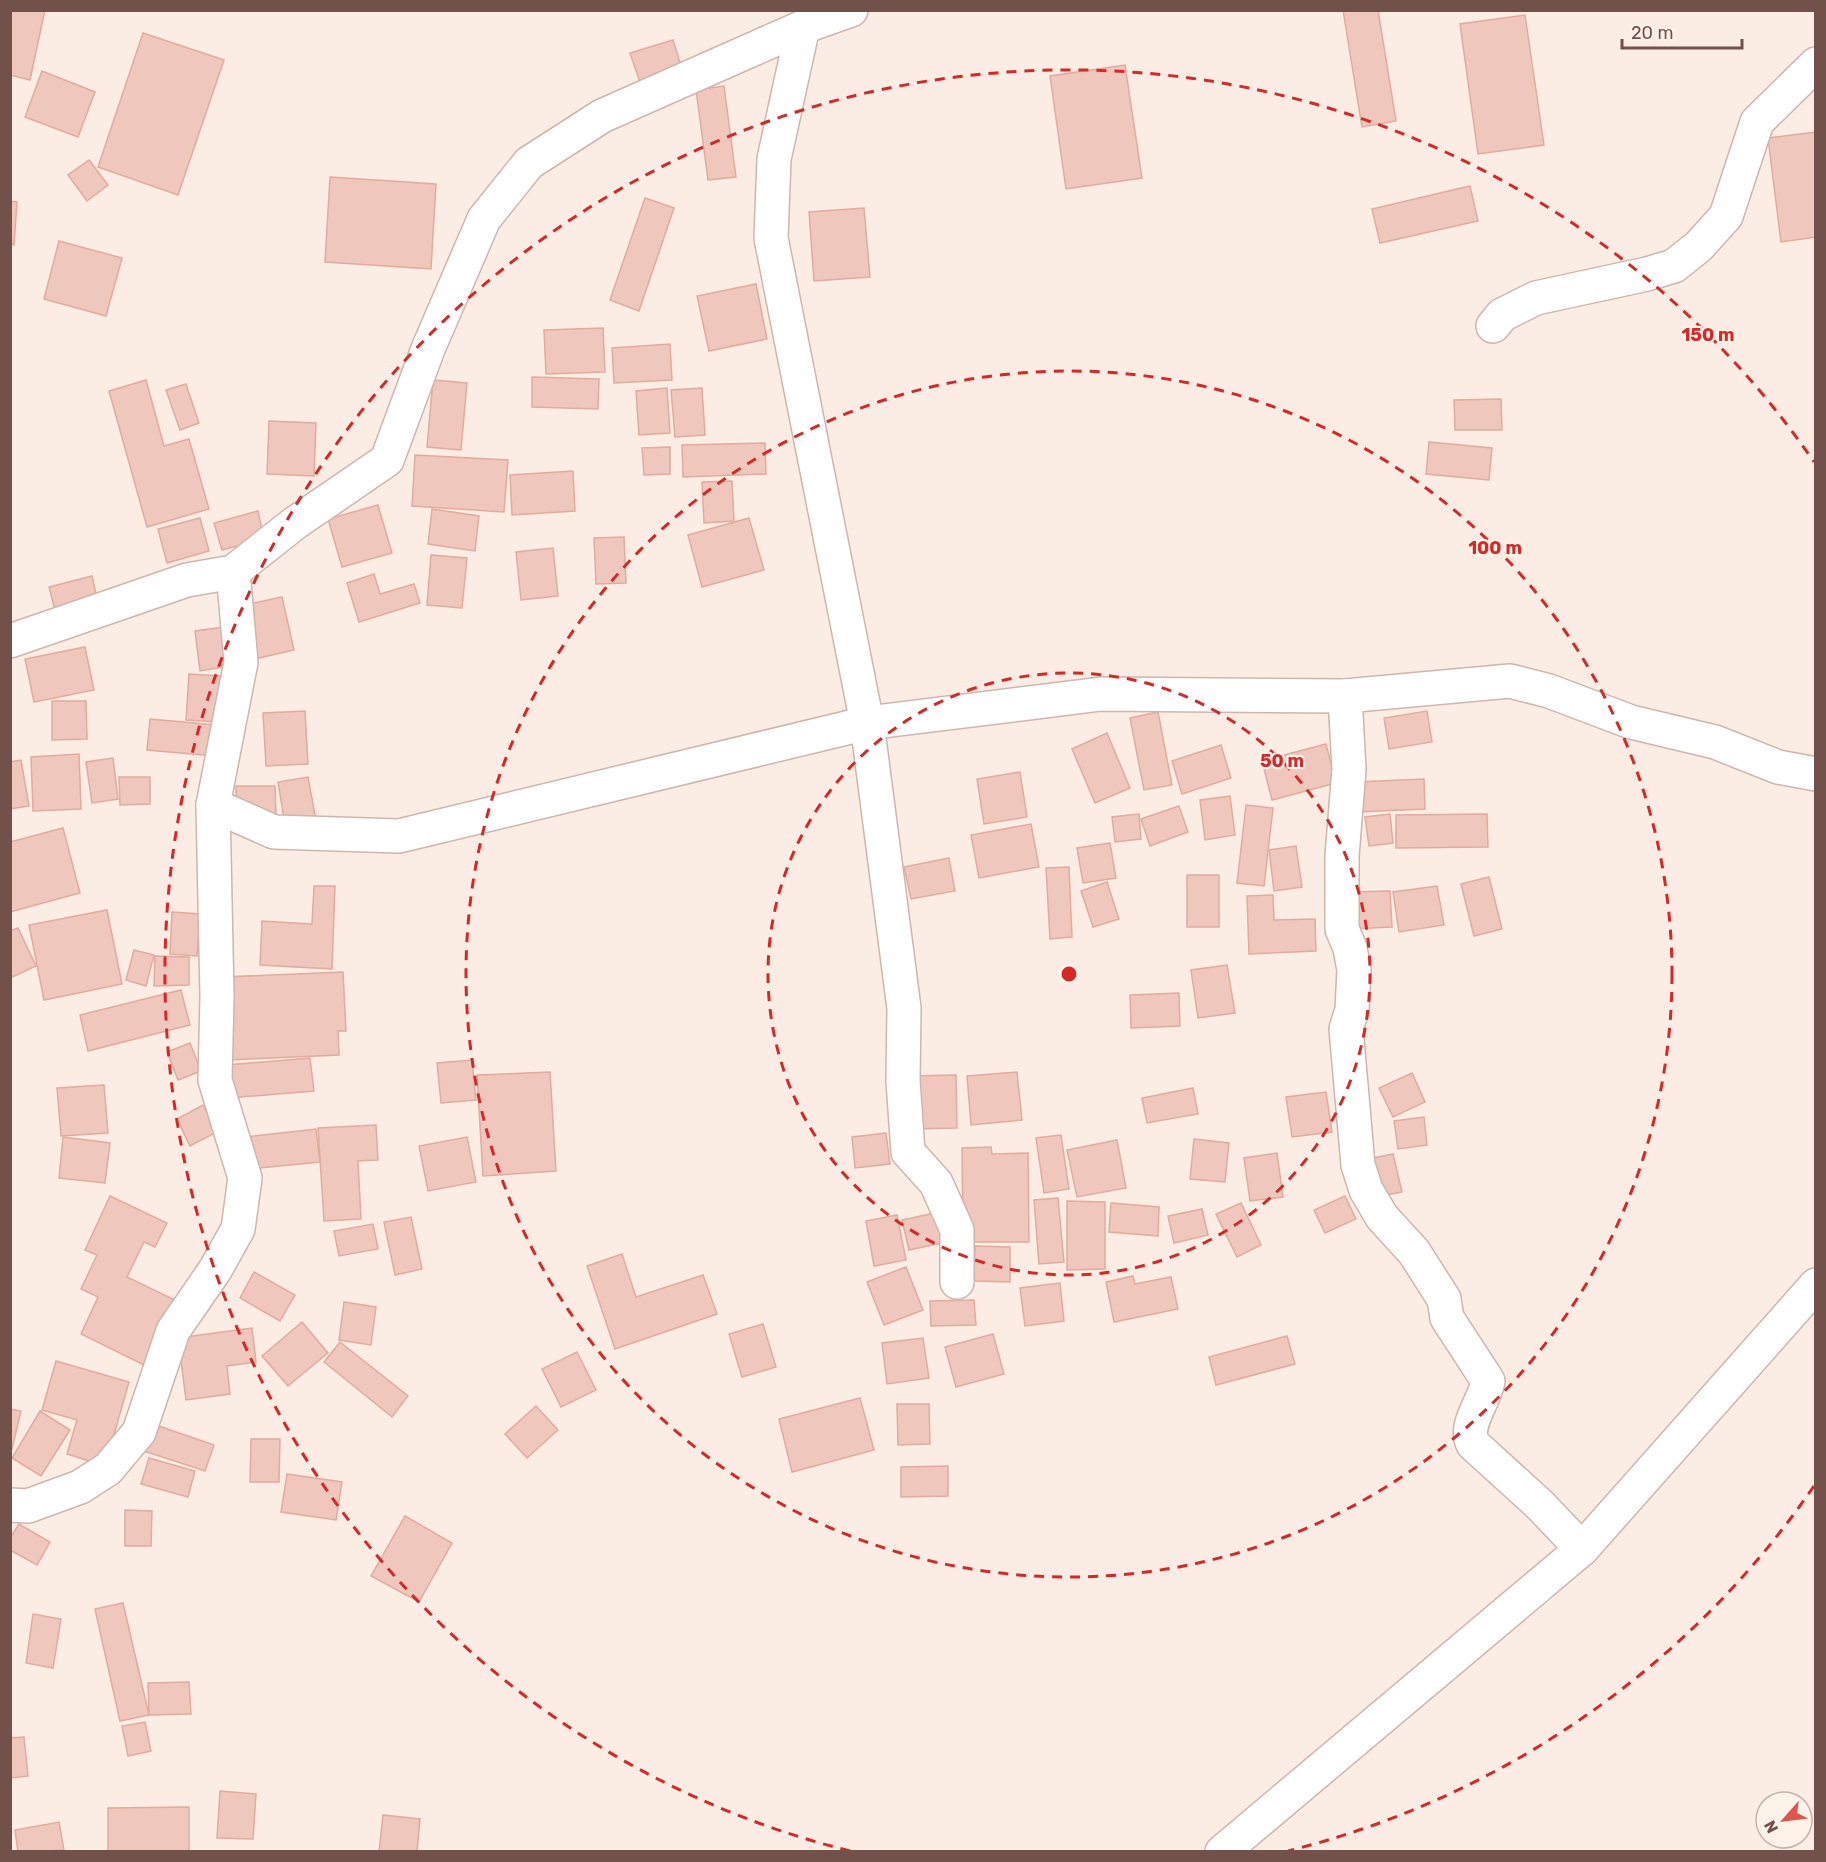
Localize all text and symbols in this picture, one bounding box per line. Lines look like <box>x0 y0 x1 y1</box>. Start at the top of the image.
scale bar <box>1622 12 1742 50</box>
text: 20 m <box>1631 22 1673 44</box>
text: 150 m <box>1681 324 1735 346</box>
text: 100 m <box>1468 537 1522 559</box>
text: 50 m <box>1260 750 1304 772</box>
centre of rings <box>1059 964 1079 984</box>
north arrow <box>1754 1790 1814 1850</box>
text: N <box>1760 1817 1782 1836</box>

